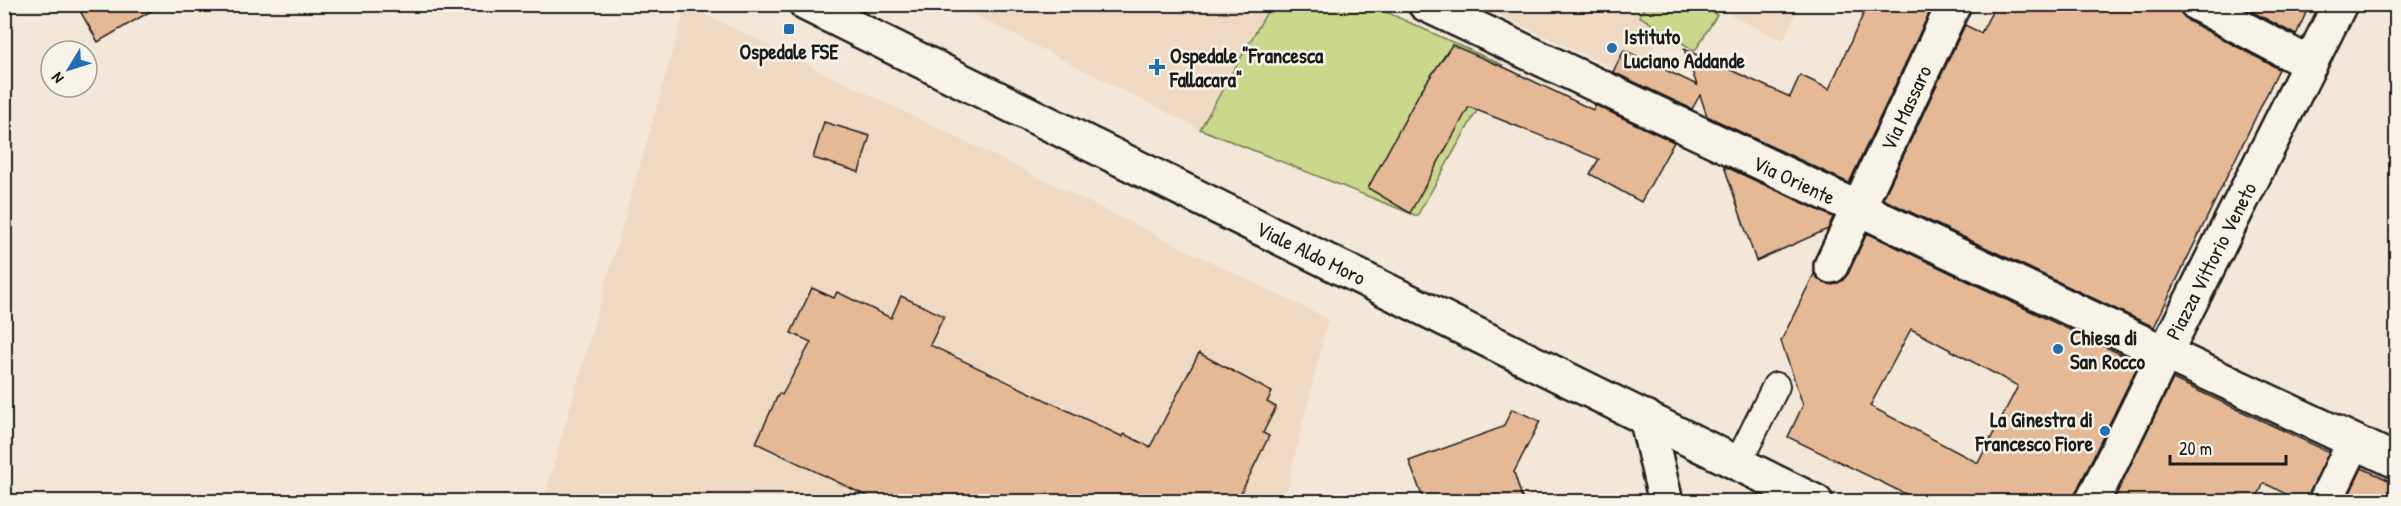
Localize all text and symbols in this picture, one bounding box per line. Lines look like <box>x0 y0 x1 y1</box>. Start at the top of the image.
marker: Ospedale FSE <box>782 22 796 36</box>
place label: Istituto Luciano Addande <box>1624 22 1746 75</box>
place label: Ospedale FSE <box>739 37 839 67</box>
north arrow <box>39 39 99 99</box>
place label: Ospedale "Francesca Fallacara" <box>1169 41 1324 94</box>
marker: Istituto Luciano Addande <box>1605 41 1619 55</box>
marker: Ospedale "Francesca Fallacara" <box>1148 58 1166 76</box>
street label: Via Massaro <box>1874 61 1938 155</box>
text: N <box>46 68 68 88</box>
street label: Via Oriente <box>1748 148 1840 212</box>
street label: Piazza Vittorio Veneto <box>2159 177 2263 345</box>
street label: Viale Aldo Moro <box>1251 214 1371 292</box>
place label: Chiesa di San Rocco <box>2070 323 2145 376</box>
marker: Chiesa di San Rocco <box>2051 342 2065 356</box>
place label: La Ginestra di Francesco Fiore <box>1975 405 2094 458</box>
marker: La Ginestra di Francesco Fiore <box>2098 424 2112 438</box>
scale bar <box>2170 428 2286 466</box>
text: 20 m <box>2179 436 2212 461</box>

